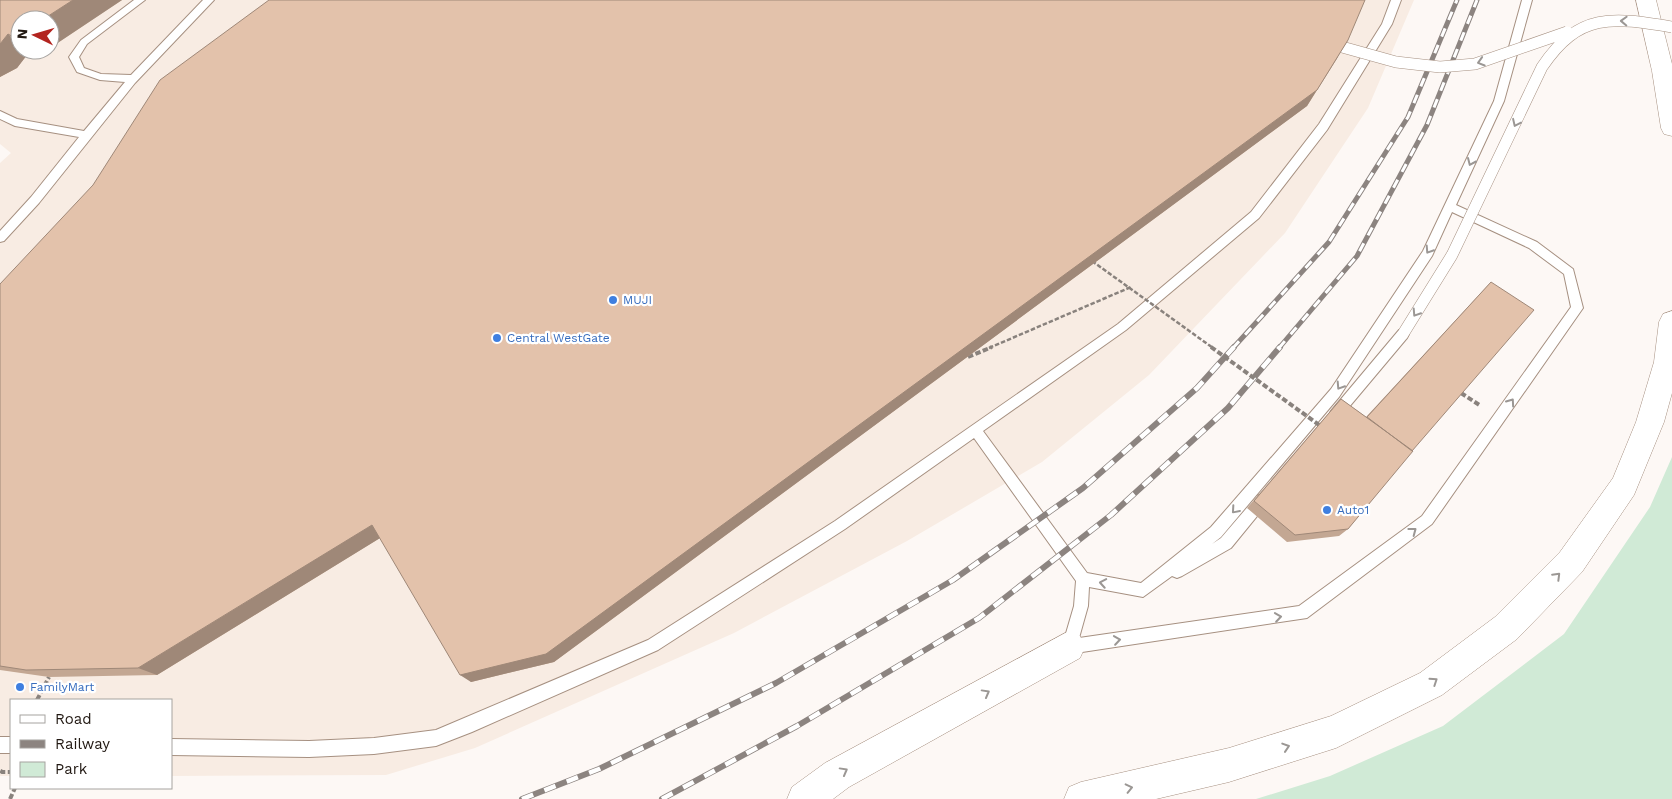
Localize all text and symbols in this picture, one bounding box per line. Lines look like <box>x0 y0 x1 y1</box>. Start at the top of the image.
north arrow <box>10 10 60 60</box>
one-way arrow <box>1619 16 1627 26</box>
text: N <box>14 28 30 40</box>
one-way arrow <box>1477 56 1486 66</box>
one-way arrow <box>1511 118 1522 127</box>
one-way arrow <box>1468 156 1478 165</box>
one-way arrow <box>1426 245 1436 254</box>
place label: MUJI <box>623 293 652 307</box>
marker: MUJI <box>607 294 619 306</box>
one-way arrow <box>1413 308 1423 317</box>
place label: Central WestGate <box>507 331 610 345</box>
marker: Central WestGate <box>491 332 503 344</box>
one-way arrow <box>1337 380 1346 390</box>
one-way arrow <box>1505 398 1514 408</box>
place label: Auto1 <box>1337 503 1369 517</box>
one-way arrow <box>1232 504 1240 513</box>
marker: Auto1 <box>1321 504 1333 516</box>
one-way arrow <box>1407 528 1417 537</box>
one-way arrow <box>1551 573 1560 582</box>
one-way arrow <box>1099 578 1108 588</box>
one-way arrow <box>1274 612 1282 622</box>
one-way arrow <box>1113 636 1122 646</box>
one-way arrow <box>1428 678 1438 687</box>
place label: FamilyMart <box>30 680 94 694</box>
marker: FamilyMart <box>14 681 26 693</box>
one-way arrow <box>981 689 990 699</box>
legend <box>10 699 172 789</box>
text: Road <box>55 710 92 728</box>
text: Railway <box>55 735 110 753</box>
one-way arrow <box>1281 743 1289 753</box>
text: Park <box>55 760 88 778</box>
one-way arrow <box>838 768 847 778</box>
one-way arrow <box>1124 783 1133 794</box>

